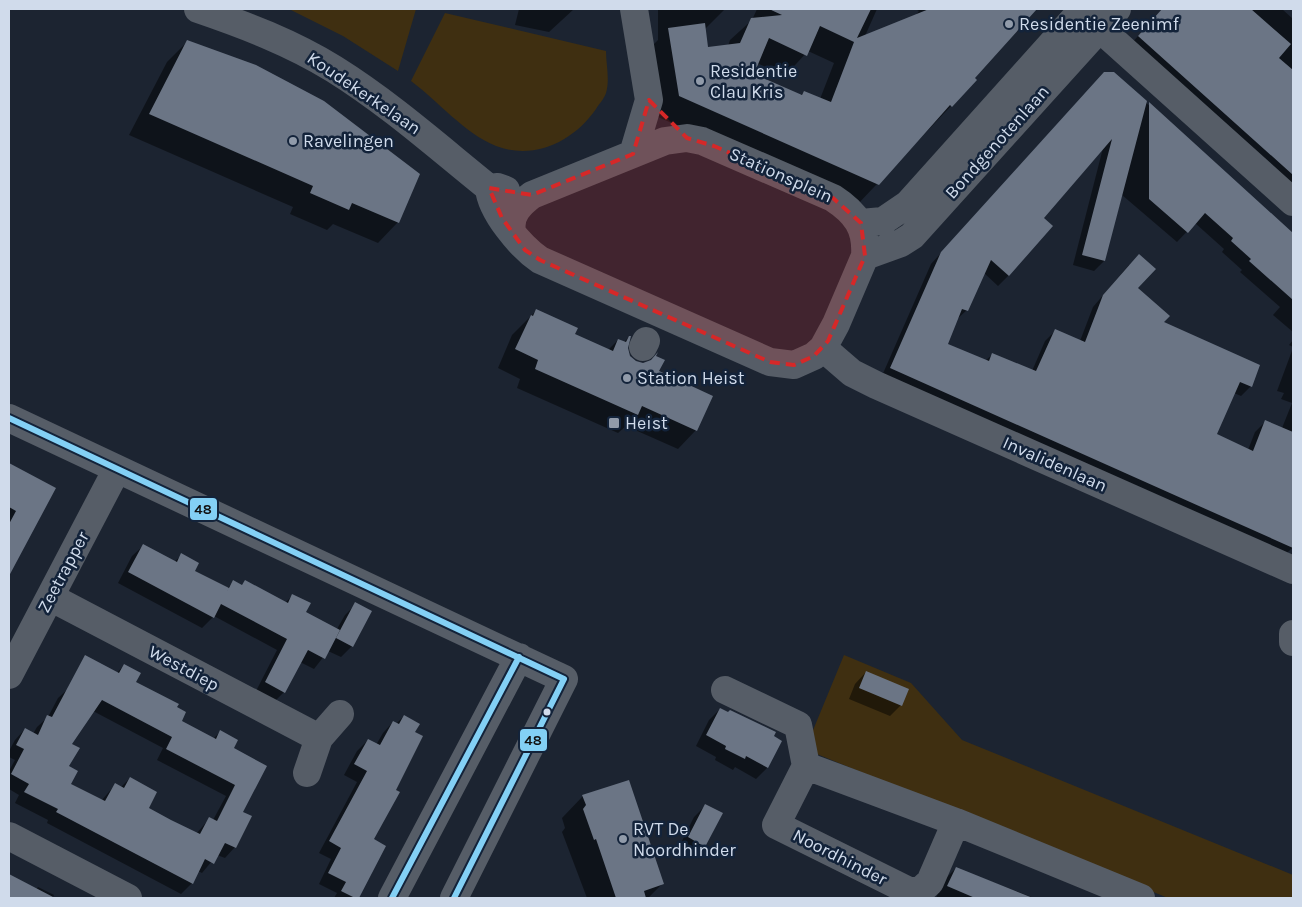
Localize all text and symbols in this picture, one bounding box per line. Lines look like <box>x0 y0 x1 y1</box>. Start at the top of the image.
place label: Residentie Zeenimf <box>1019 13 1180 35</box>
marker: Residentie Zeenimf <box>1003 18 1015 30</box>
street label: Koudekerkelaan <box>303 47 425 139</box>
place label: Residentie Clau Kris <box>710 60 797 103</box>
marker: Residentie Clau Kris <box>694 75 706 87</box>
street label: Bondgenotenlaan <box>940 81 1054 203</box>
place label: Ravelingen <box>303 130 394 152</box>
marker: Ravelingen <box>287 135 299 147</box>
street label: Stationsplein <box>726 142 836 208</box>
place label: Station Heist <box>637 367 745 389</box>
marker: Station Heist <box>621 372 633 384</box>
place label: Heist <box>625 412 668 434</box>
marker: Heist <box>607 416 621 430</box>
street label: Invalidenlaan <box>999 431 1111 497</box>
line badge: 48 <box>189 497 218 521</box>
text: 48 <box>194 501 212 518</box>
street label: Zeetrapper <box>32 527 94 617</box>
street label: Westdiep <box>145 640 223 696</box>
unlabelled marker <box>542 707 552 717</box>
line badge: 48 <box>519 728 548 752</box>
text: 48 <box>524 732 542 749</box>
place label: RVT De Noordhinder <box>633 818 736 861</box>
street label: Noordhinder <box>789 824 891 890</box>
marker: RVT De Noordhinder <box>617 833 629 845</box>

